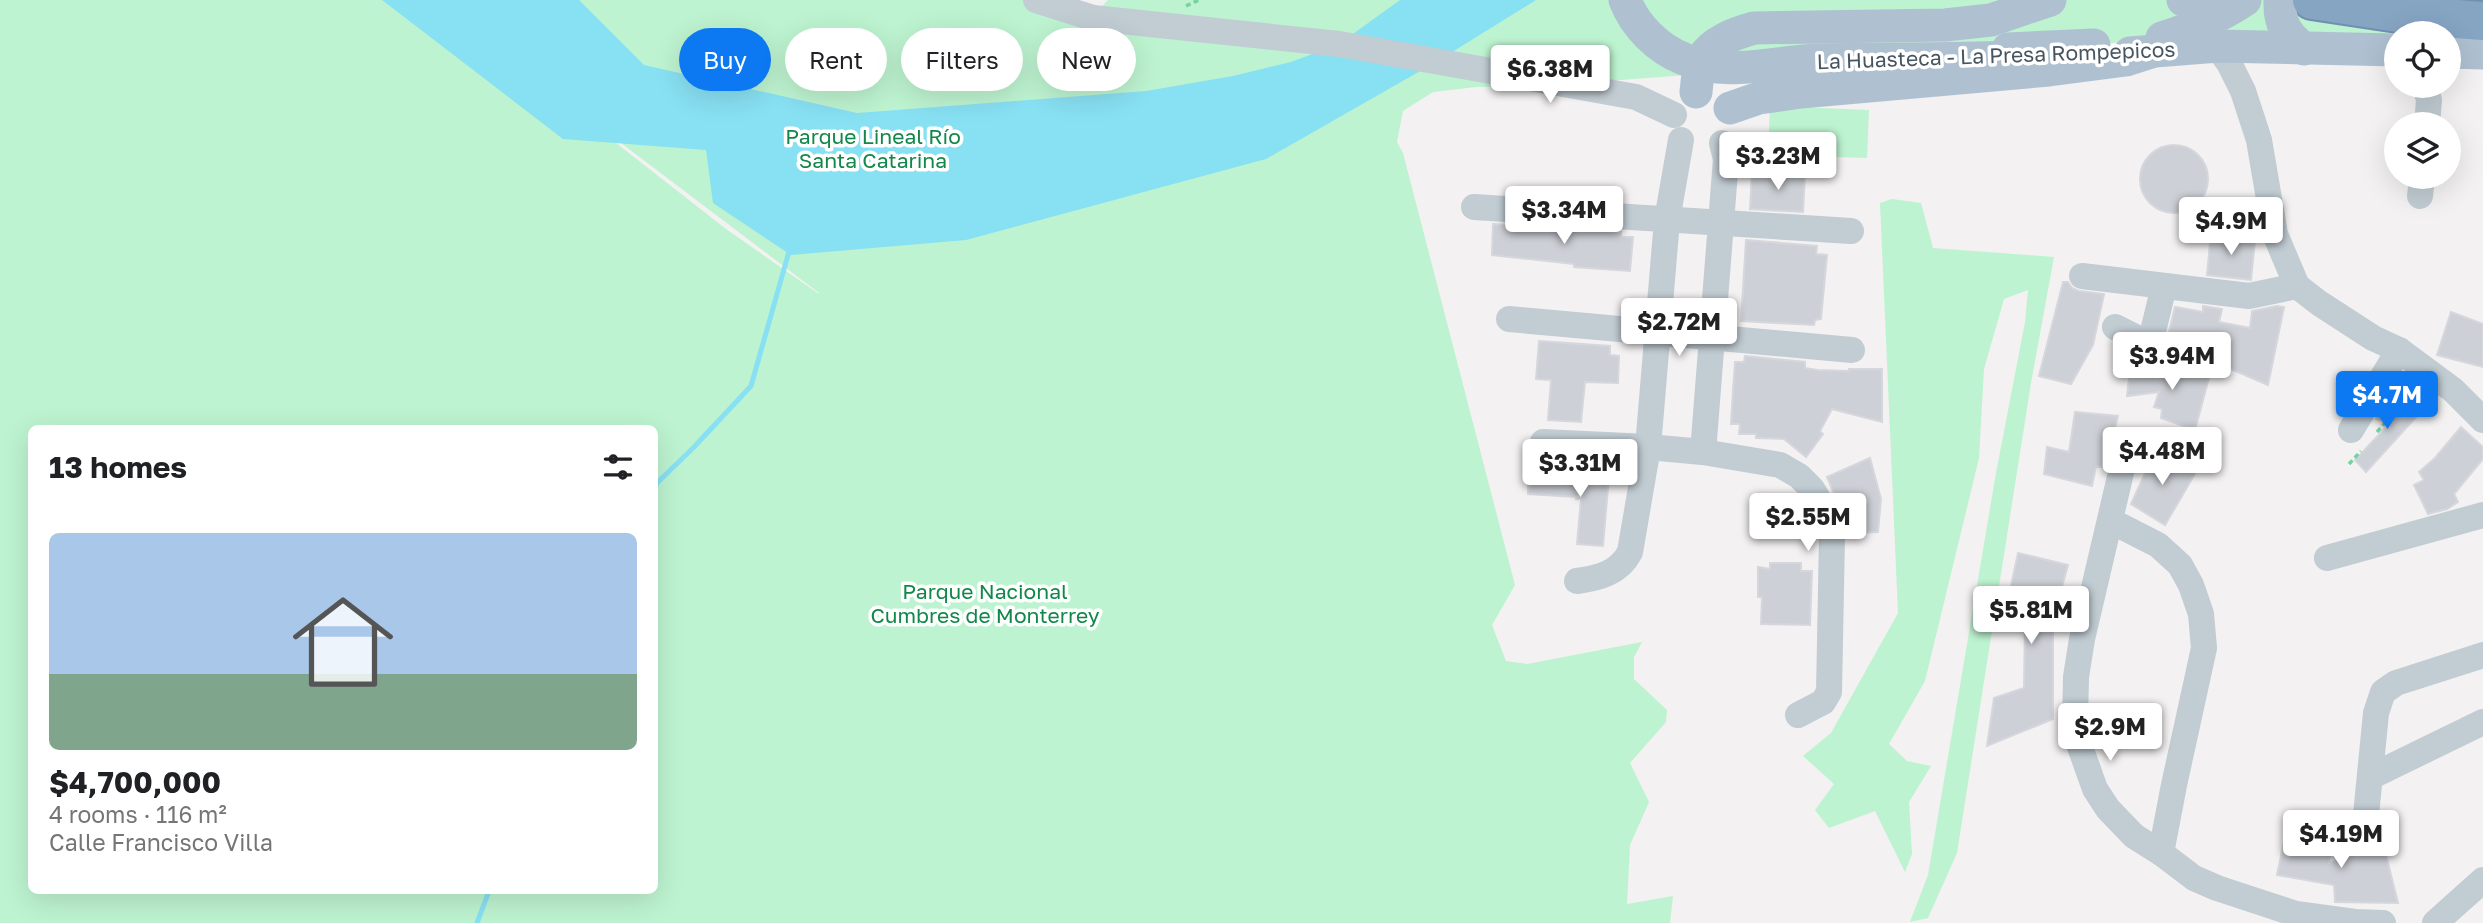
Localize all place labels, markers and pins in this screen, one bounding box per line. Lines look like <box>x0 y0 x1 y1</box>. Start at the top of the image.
pin: $6.38M <box>1493 46 1607 105</box>
pin: $3.23M <box>1721 132 1835 192</box>
pin: $3.34M <box>1507 187 1621 246</box>
pin: $4.9M <box>2182 198 2280 257</box>
pin: $2.72M <box>1622 298 1736 358</box>
pin: $3.94M <box>2115 332 2229 392</box>
pin: $4.7M <box>2338 372 2436 431</box>
pin: $4.48M <box>2105 428 2219 487</box>
pin: $3.31M <box>1523 440 1637 499</box>
pin: $2.55M <box>1751 494 1865 553</box>
pin: $5.81M <box>1974 586 2088 646</box>
pin: $2.9M <box>2061 704 2159 763</box>
pin: $4.19M <box>2284 810 2398 870</box>

